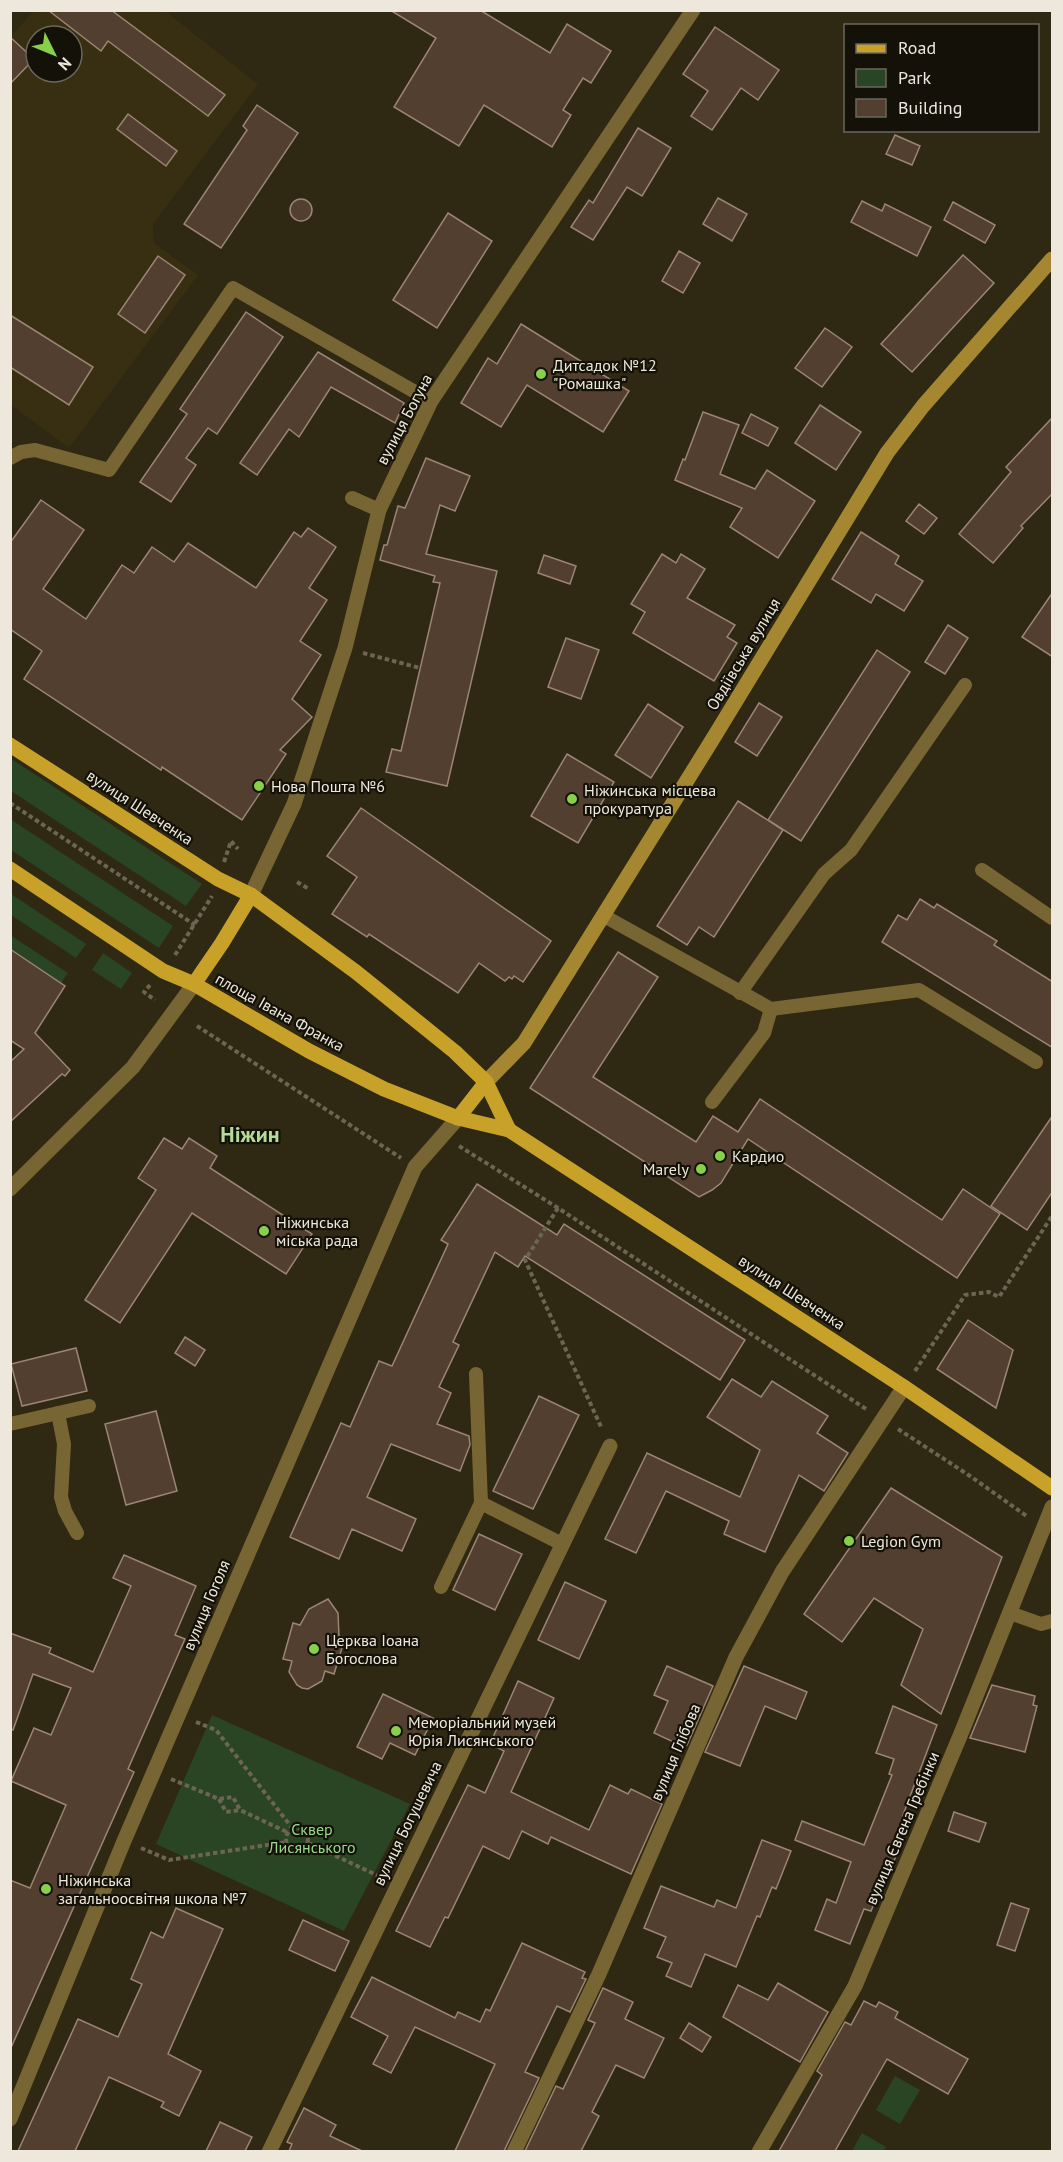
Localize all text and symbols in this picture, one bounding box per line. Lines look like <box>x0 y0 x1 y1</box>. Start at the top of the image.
north arrow <box>24 24 84 84</box>
legend <box>844 24 1039 132</box>
text: Road <box>898 36 936 59</box>
text: N <box>54 54 76 75</box>
text: Park <box>898 66 931 89</box>
text: Building <box>898 96 962 119</box>
place label: Дитсадок №12 "Ромашка" <box>553 355 657 393</box>
marker: Дитсадок №12 "Ромашка" <box>534 367 548 381</box>
street label: вулиця Богуна <box>372 370 436 468</box>
street label: Овдіївська вулиця <box>702 594 784 714</box>
street label: вулиця Шевченка <box>83 765 197 849</box>
place label: Нова Пошта №6 <box>271 776 385 796</box>
marker: Нова Пошта №6 <box>252 779 266 793</box>
place label: Ніжинська місцева прокуратура <box>584 780 716 818</box>
marker: Ніжинська місцева прокуратура <box>565 792 579 806</box>
street label: площа Івана Франка <box>212 968 348 1056</box>
district label: Ніжин <box>220 1120 280 1148</box>
place label: Кардио <box>732 1146 784 1166</box>
marker: Кардио <box>713 1149 727 1163</box>
place label: Marely <box>643 1159 690 1179</box>
marker: Marely <box>694 1162 708 1176</box>
place label: Ніжинська міська рада <box>276 1212 358 1250</box>
marker: Ніжинська міська рада <box>257 1224 271 1238</box>
street label: вулиця Шевченка <box>735 1250 849 1334</box>
place label: Legion Gym <box>861 1531 941 1551</box>
marker: Legion Gym <box>842 1534 856 1548</box>
street label: вулиця Гоголя <box>178 1557 234 1653</box>
place label: Церква Іоана Богослова <box>326 1630 419 1668</box>
marker: Церква Іоана Богослова <box>307 1642 321 1656</box>
street label: вулиця Глібова <box>646 1700 704 1804</box>
place label: Меморіальний музей Юрія Лисянського <box>408 1712 556 1750</box>
marker: Меморіальний музей Юрія Лисянського <box>389 1724 403 1738</box>
street label: вулиця Євгена Гребінки <box>861 1748 943 1908</box>
street label: вулиця Богушевича <box>368 1758 446 1888</box>
park label: Сквер Лисянського <box>267 1819 356 1857</box>
place label: Ніжинська загальноосвітня школа №7 <box>58 1870 248 1908</box>
marker: Ніжинська загальноосвітня школа №7 <box>39 1882 53 1896</box>

